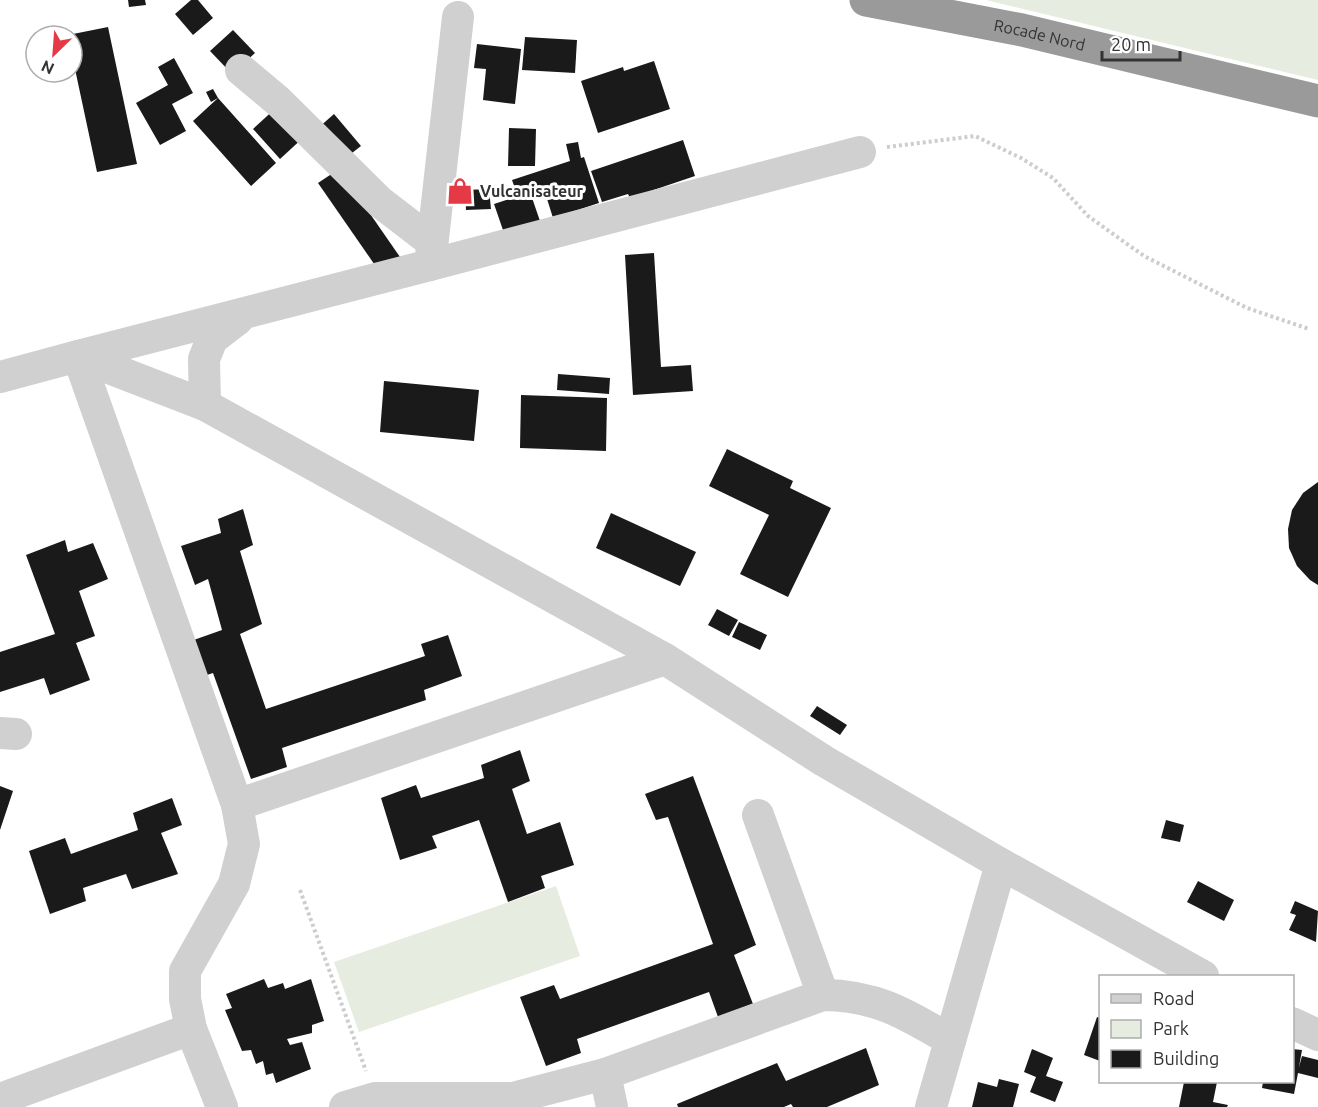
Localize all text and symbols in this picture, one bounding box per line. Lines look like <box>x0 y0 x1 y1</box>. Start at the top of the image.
street label: Rocade Nord <box>992 16 1087 54</box>
north arrow <box>24 24 84 84</box>
scale bar <box>1102 24 1180 62</box>
text: 20 m <box>1111 34 1151 54</box>
text: N <box>38 57 57 78</box>
shop icon: Vulcanisateur <box>445 176 475 206</box>
place label: Vulcanisateur <box>480 182 584 200</box>
legend <box>1099 975 1294 1083</box>
text: Road <box>1153 988 1195 1008</box>
text: Park <box>1153 1018 1189 1038</box>
text: Building <box>1153 1048 1219 1068</box>

